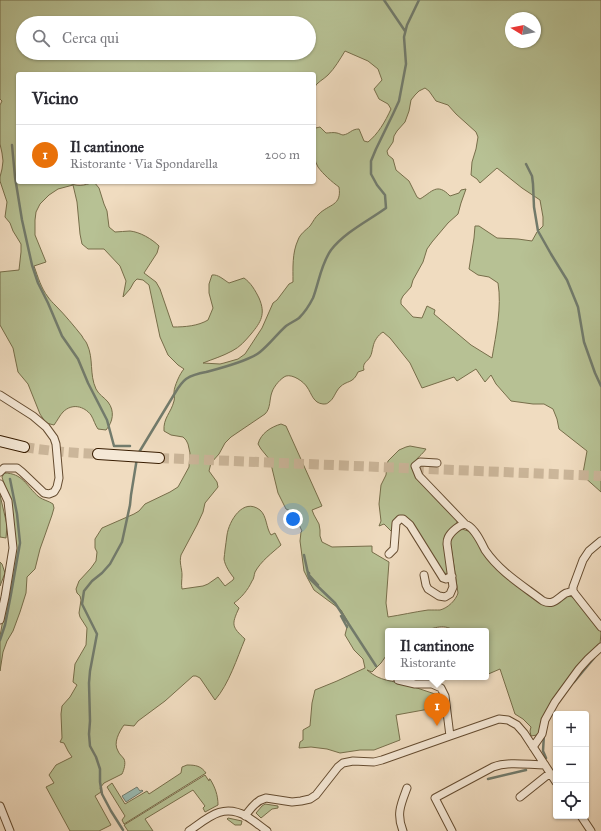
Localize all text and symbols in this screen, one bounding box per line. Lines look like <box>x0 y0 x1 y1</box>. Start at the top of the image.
north arrow <box>505 12 541 48</box>
search box <box>16 16 316 60</box>
icon: search <box>30 27 52 49</box>
text: Cerca qui <box>62 29 119 47</box>
text: Vicino <box>32 88 78 109</box>
text: Il cantinone <box>70 138 144 156</box>
text: 1 <box>42 147 48 163</box>
text: 200 m <box>265 147 300 163</box>
text: Ristorante · Via Spondarella <box>70 156 218 172</box>
your location <box>283 509 303 529</box>
popup <box>385 628 489 680</box>
text: Il cantinone <box>400 637 474 655</box>
text: Ristorante <box>400 655 456 671</box>
pin: 1 <box>424 693 450 726</box>
map controls <box>553 711 589 819</box>
button: + <box>553 711 589 747</box>
button: − <box>553 747 589 783</box>
button: locate <box>553 783 589 819</box>

